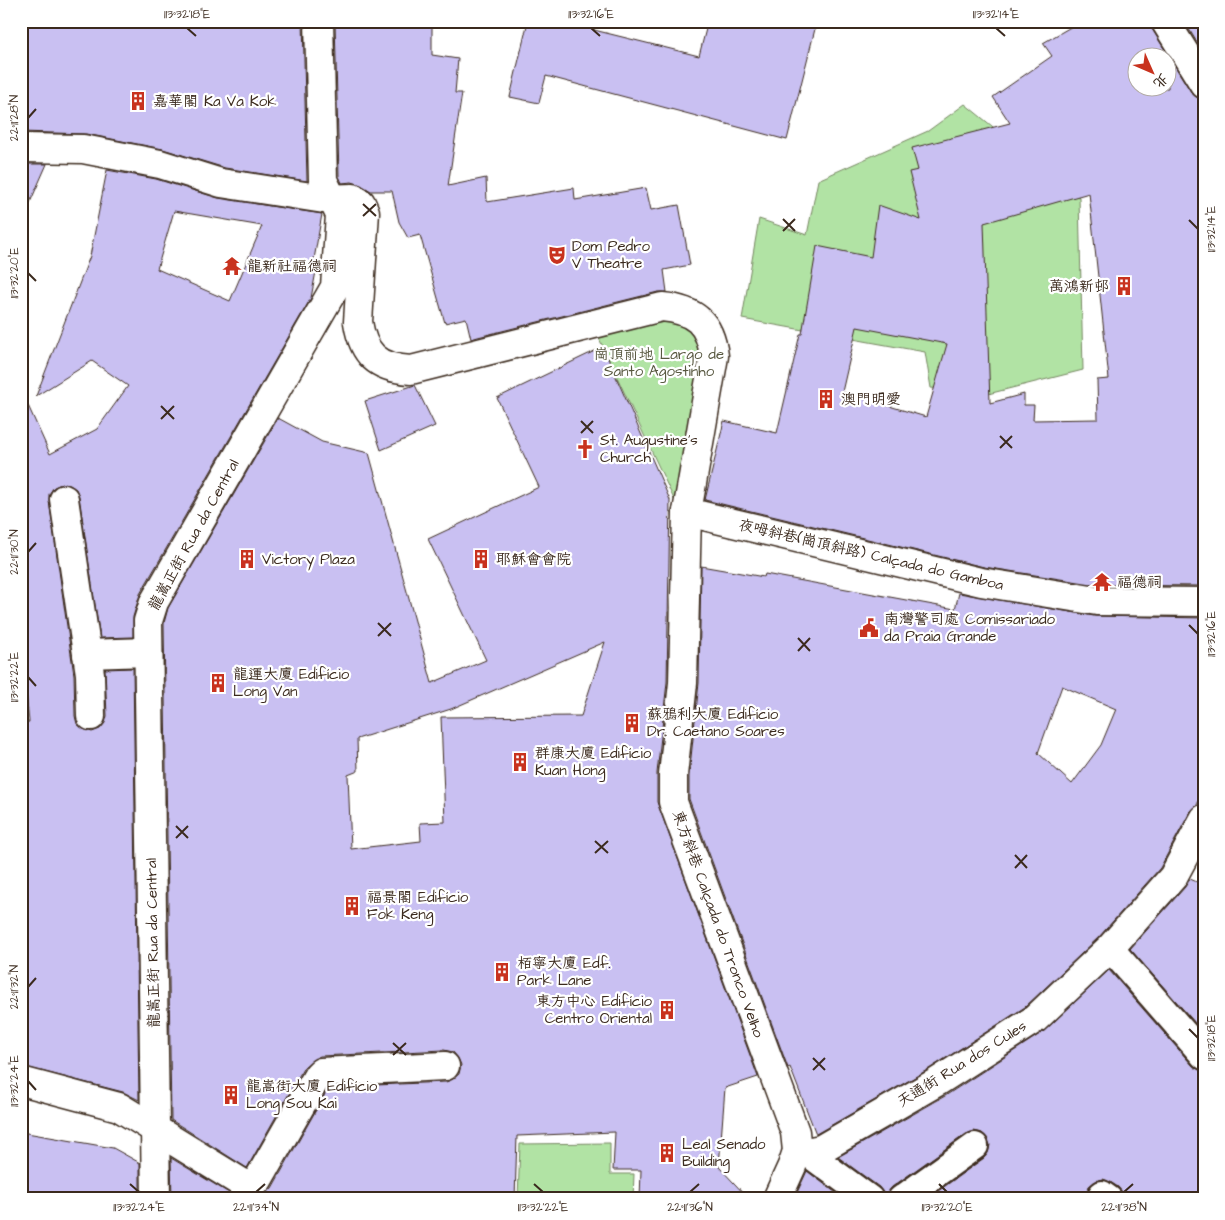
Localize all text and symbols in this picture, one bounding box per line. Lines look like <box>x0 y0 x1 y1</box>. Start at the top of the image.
text: 113°32'18"E <box>164 6 210 23</box>
text: 113°32'16"E <box>568 6 614 23</box>
text: 113°32'14"E <box>973 6 1019 23</box>
north arrow <box>1128 48 1178 98</box>
text: 北 <box>1148 68 1173 93</box>
building icon: 嘉華閣 Ka Va Kok <box>127 90 149 112</box>
place label: 嘉華閣 Ka Va Kok <box>153 91 277 112</box>
text: 22°11'28"N <box>6 94 23 141</box>
text: 113°32'14"E <box>1203 206 1220 252</box>
place label: Dom Pedro V Theatre <box>572 236 650 274</box>
theatre icon: Dom Pedro V Theatre <box>546 244 568 266</box>
text: 113°32'20"E <box>6 247 23 299</box>
temple icon: 龍新社福德祠 <box>221 255 243 277</box>
place label: 龍新社福德祠 <box>247 256 337 277</box>
building icon: 萬鴻新邨 <box>1113 275 1135 297</box>
place label: 萬鴻新邨 <box>1049 276 1109 297</box>
park label: 崗頂前地 Largo de Santo Agostinho <box>594 344 724 383</box>
building icon: 澳門明愛 <box>815 388 837 410</box>
place label: 澳門明愛 <box>841 389 901 410</box>
place label: St. Augustine's Church <box>600 430 698 468</box>
church icon: St. Augustine's Church <box>574 438 596 460</box>
street label: 龍嵩正街 Rua da Central <box>144 456 244 614</box>
street label: 夜呣斜巷(崗頂斜路) Calçada do Gamboa <box>737 514 1006 596</box>
text: 22°11'30"N <box>6 529 23 575</box>
building icon: Victory Plaza <box>236 548 258 570</box>
building icon: 耶穌會會院 <box>470 548 492 570</box>
place label: Victory Plaza <box>262 549 355 571</box>
place label: 耶穌會會院 <box>496 549 571 570</box>
temple icon: 福德祠 <box>1091 571 1113 593</box>
place label: 福德祠 <box>1117 572 1162 593</box>
place label: 南灣警司處 Comissariado da Praia Grande <box>884 609 1056 647</box>
text: 113°32'16"E <box>1203 611 1220 657</box>
public building icon: 南灣警司處 Comissariado da Praia Grande <box>858 617 880 639</box>
text: 113°32'22"E <box>6 652 23 702</box>
place label: 龍運大廈 Edifício Long Van <box>233 664 350 703</box>
building icon: 龍運大廈 Edifício Long Van <box>207 672 229 694</box>
place label: 蘇鴉利大廈 Edifício Dr. Caetano Soares <box>647 704 785 742</box>
building icon: 蘇鴉利大廈 Edifício Dr. Caetano Soares <box>621 712 643 734</box>
place label: 群康大廈 Edifício Kuan Hong <box>535 743 652 782</box>
building icon: 群康大廈 Edifício Kuan Hong <box>509 751 531 773</box>
street label: 東方斜巷 Calçada do Tronco Velho <box>667 807 769 1041</box>
street label: 龍嵩正街 Rua da Central <box>141 858 165 1028</box>
place label: 福景閣 Edifício Fok Keng <box>367 887 469 926</box>
building icon: 福景閣 Edifício Fok Keng <box>341 895 363 917</box>
place label: 栢寧大廈 Edf. Park Lane <box>517 953 611 991</box>
building icon: 栢寧大廈 Edf. Park Lane <box>491 961 513 983</box>
text: 22°11'32"N <box>6 964 23 1009</box>
place label: 東方中心 Edifício Centro Oriental <box>536 991 653 1029</box>
building icon: 東方中心 Edifício Centro Oriental <box>656 999 678 1021</box>
street label: 天通街 Rua dos Cules <box>893 1015 1031 1112</box>
text: 113°32'18"E <box>1203 1015 1220 1061</box>
text: 113°32'24"E <box>6 1055 23 1107</box>
place label: 龍嵩街大廈 Edifício Long Sou Kai <box>246 1076 378 1115</box>
building icon: 龍嵩街大廈 Edifício Long Sou Kai <box>220 1084 242 1106</box>
place label: Leal Senado Building <box>682 1134 766 1173</box>
building icon: Leal Senado Building <box>656 1142 678 1164</box>
text: 113°32'24"E <box>113 1199 165 1216</box>
text: 22°11'34"N <box>233 1199 279 1216</box>
text: 113°32'22"E <box>518 1199 568 1216</box>
text: 22°11'36"N <box>667 1199 713 1216</box>
text: 113°32'20"E <box>921 1199 973 1216</box>
text: 22°11'38"N <box>1101 1199 1147 1216</box>

